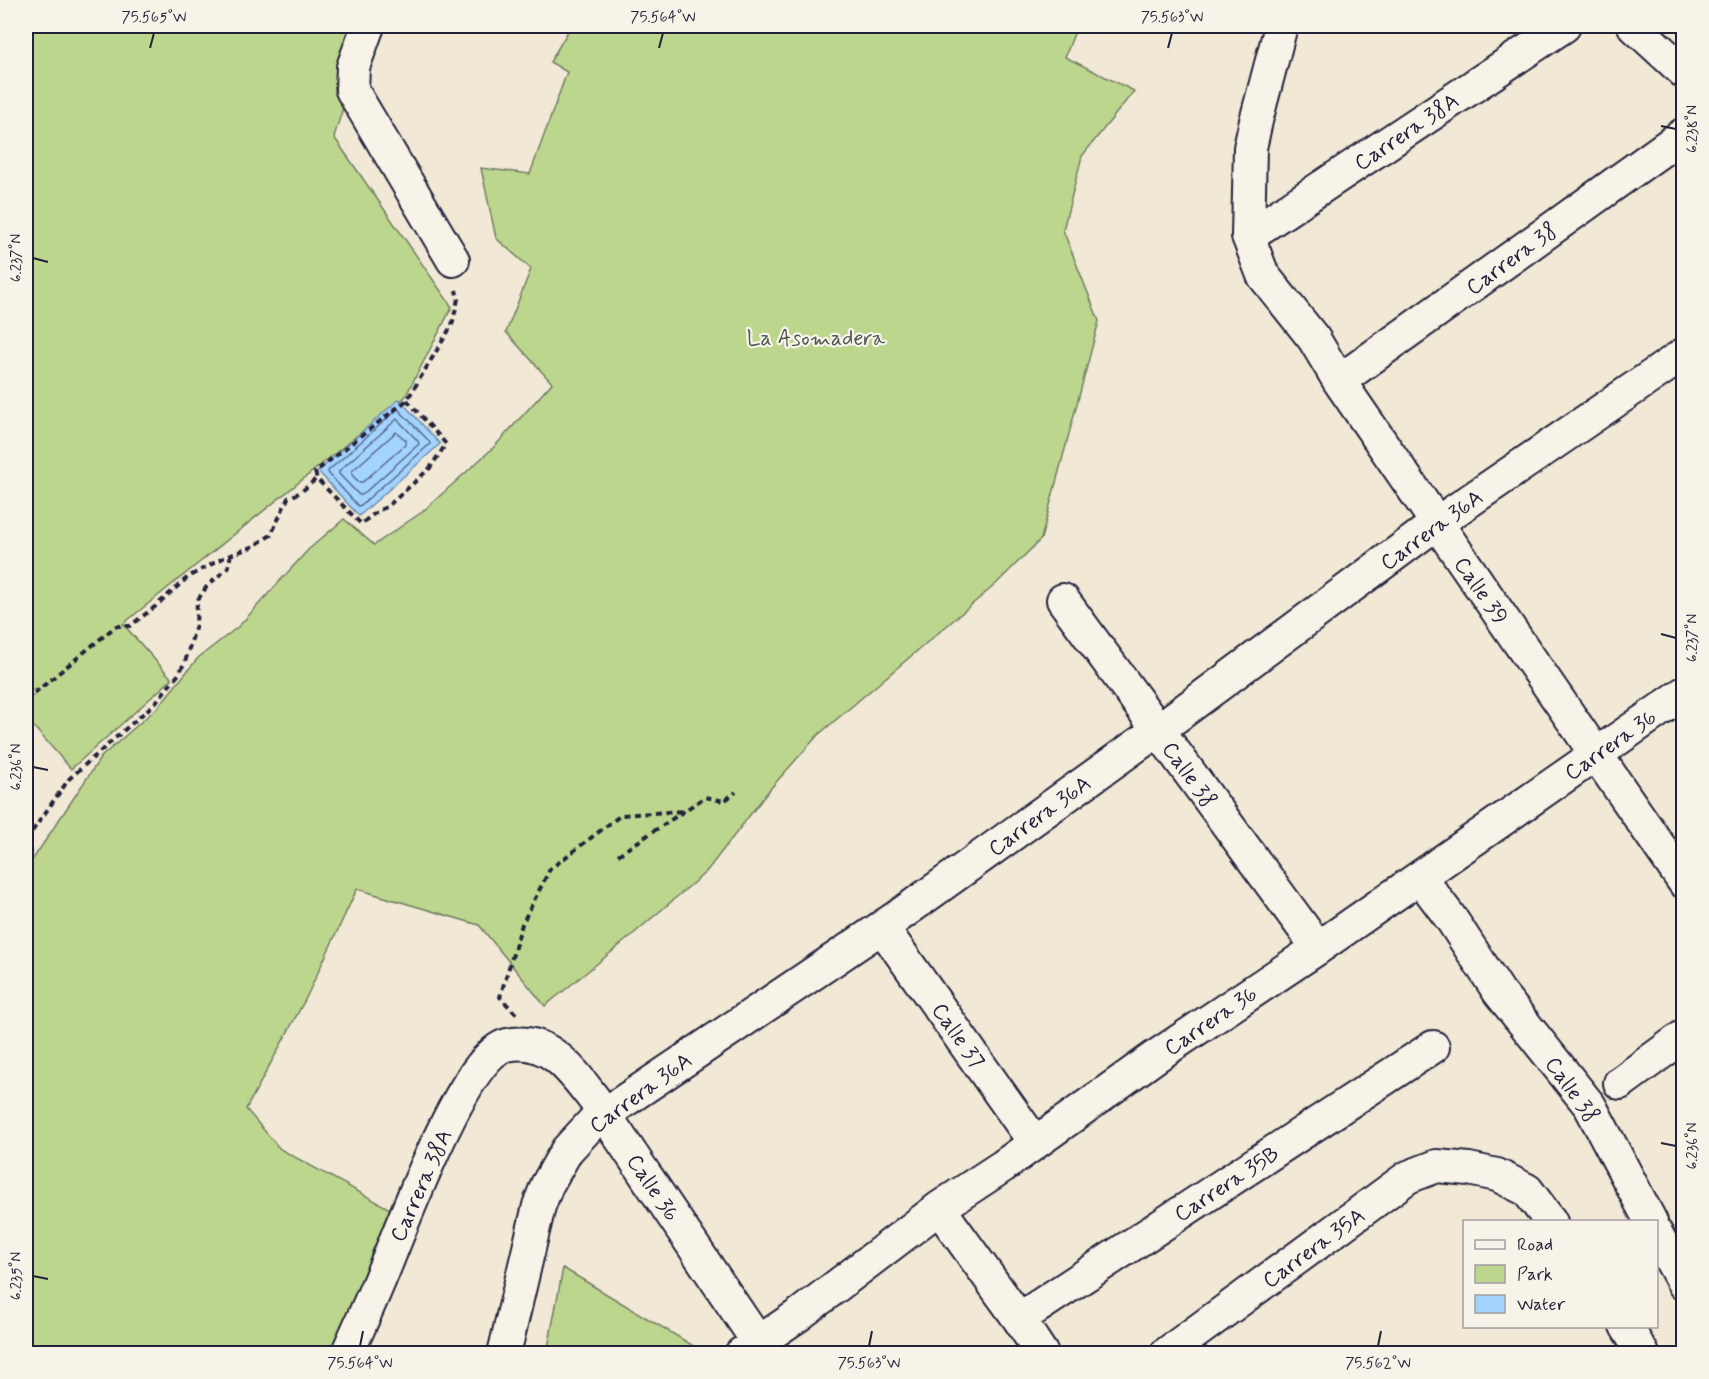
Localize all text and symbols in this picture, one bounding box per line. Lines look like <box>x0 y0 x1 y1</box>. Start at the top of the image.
text: 75.565°W <box>122 8 186 28</box>
text: 75.564°W <box>630 8 696 28</box>
text: 75.563°W <box>1141 8 1203 28</box>
street label: Carrera 38A <box>1349 87 1465 178</box>
text: 6.238°N <box>1683 105 1703 153</box>
street label: Carrera 38 <box>1461 217 1563 302</box>
text: 6.237°N <box>7 234 27 282</box>
park label: La Asomadera <box>747 325 886 353</box>
street label: Carrera 36A <box>1375 484 1489 577</box>
street label: Calle 39 <box>1447 552 1514 630</box>
text: 6.237°N <box>1683 614 1703 662</box>
street label: Carrera 36 <box>1560 704 1663 788</box>
street label: Calle 38 <box>1155 737 1222 814</box>
text: 6.236°N <box>7 743 27 791</box>
street label: Carrera 36A <box>983 770 1097 863</box>
street label: Carrera 36 <box>1159 980 1263 1063</box>
street label: Calle 37 <box>925 998 990 1075</box>
street label: Carrera 36A <box>584 1047 698 1140</box>
street label: Calle 38 <box>1538 1052 1605 1129</box>
text: 6.236°N <box>1683 1122 1703 1170</box>
street label: Carrera 38A <box>385 1125 459 1247</box>
street label: Carrera 35B <box>1169 1140 1285 1229</box>
street label: Calle 36 <box>620 1149 685 1227</box>
street label: Carrera 35A <box>1257 1202 1371 1295</box>
legend <box>1463 1220 1658 1328</box>
text: Road <box>1517 1233 1553 1257</box>
text: 6.235°N <box>7 1252 27 1300</box>
text: Park <box>1517 1263 1553 1287</box>
text: Water <box>1517 1293 1566 1317</box>
text: 75.564°W <box>327 1354 393 1374</box>
text: 75.563°W <box>838 1354 900 1374</box>
text: 75.562°W <box>1345 1354 1411 1374</box>

